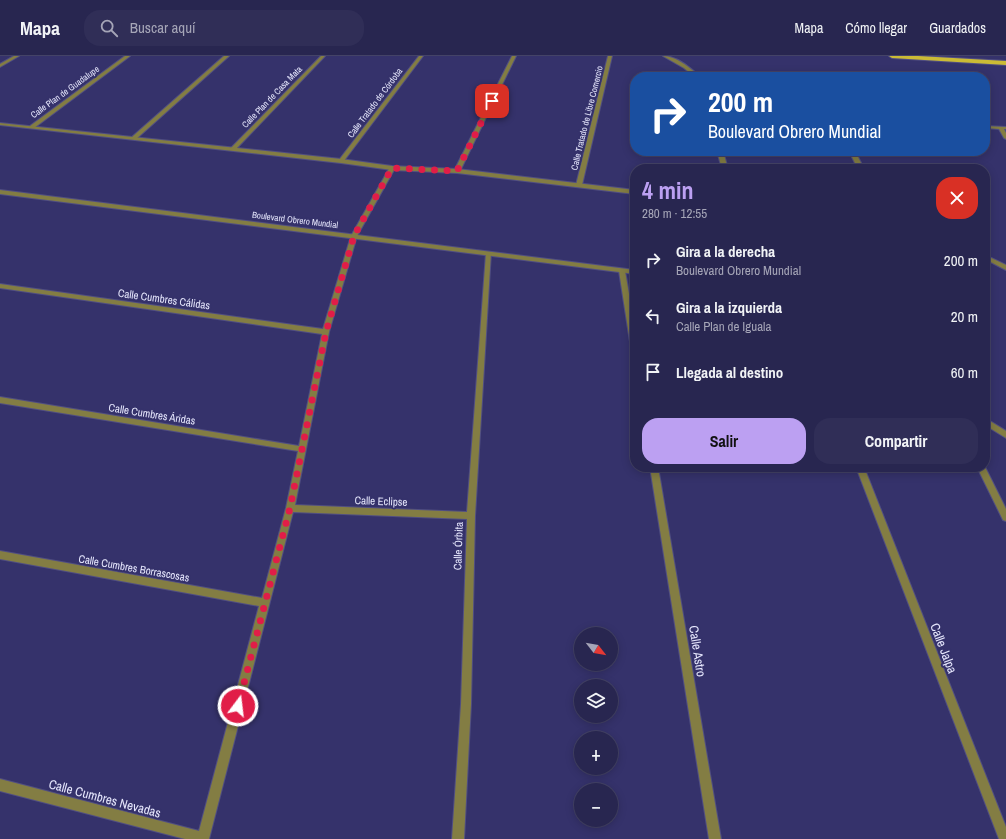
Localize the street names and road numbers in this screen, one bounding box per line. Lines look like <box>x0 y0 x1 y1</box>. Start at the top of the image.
street label: Calle Plan de Guadalupe <box>28 63 102 121</box>
street label: Calle Plan de Casa Mata <box>239 63 305 131</box>
street label: Calle Tratado de Libre Comercio <box>568 65 606 171</box>
street label: Calle Tratado de Córdoba <box>345 66 405 140</box>
street label: Boulevard Obrero Mundial <box>251 209 339 231</box>
street label: Calle Cumbres Cálidas <box>117 286 211 312</box>
street label: Calle Cumbres Áridas <box>108 400 197 428</box>
street label: Calle Eclipse <box>354 493 408 509</box>
street label: Calle Órbita <box>450 522 466 570</box>
street label: Calle Cumbres Borrascosas <box>77 551 191 585</box>
street label: Calle Jalpa <box>926 621 961 676</box>
street label: Calle Astro <box>685 624 710 678</box>
street label: Calle Cumbres Nevadas <box>47 775 163 822</box>

